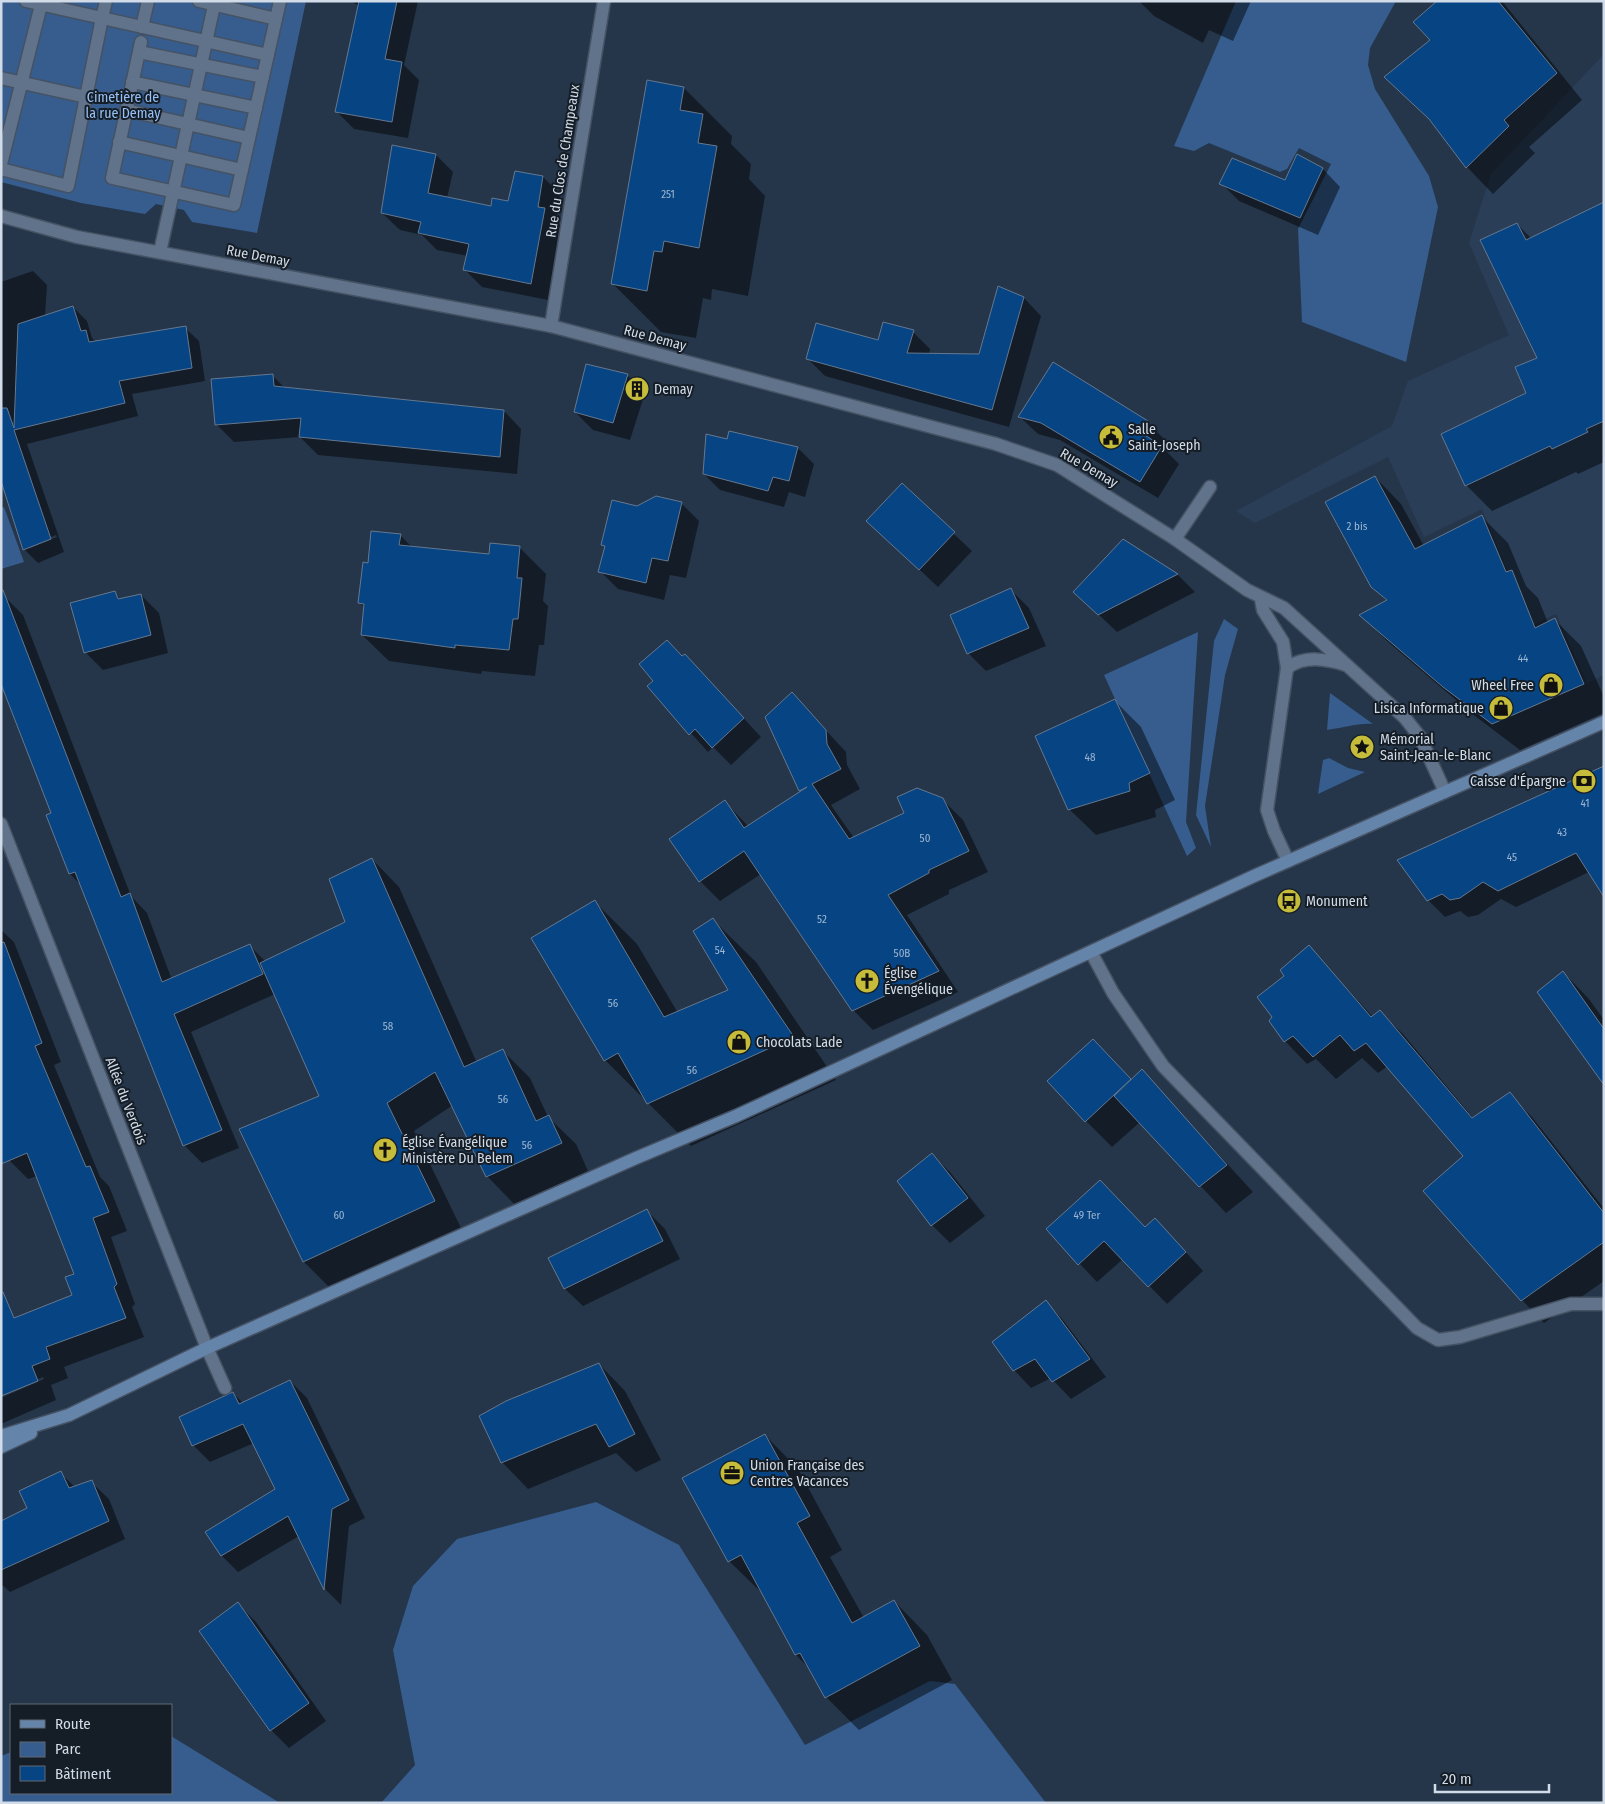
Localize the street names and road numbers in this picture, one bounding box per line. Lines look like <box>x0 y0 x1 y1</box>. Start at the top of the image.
street label: Rue du Clos de Champeaux <box>543 82 584 239</box>
street label: Rue Demay <box>225 242 292 271</box>
street label: Rue Demay <box>622 322 689 355</box>
street label: Rue Demay <box>1057 445 1122 492</box>
street label: Allée du Verdois <box>101 1055 151 1147</box>

